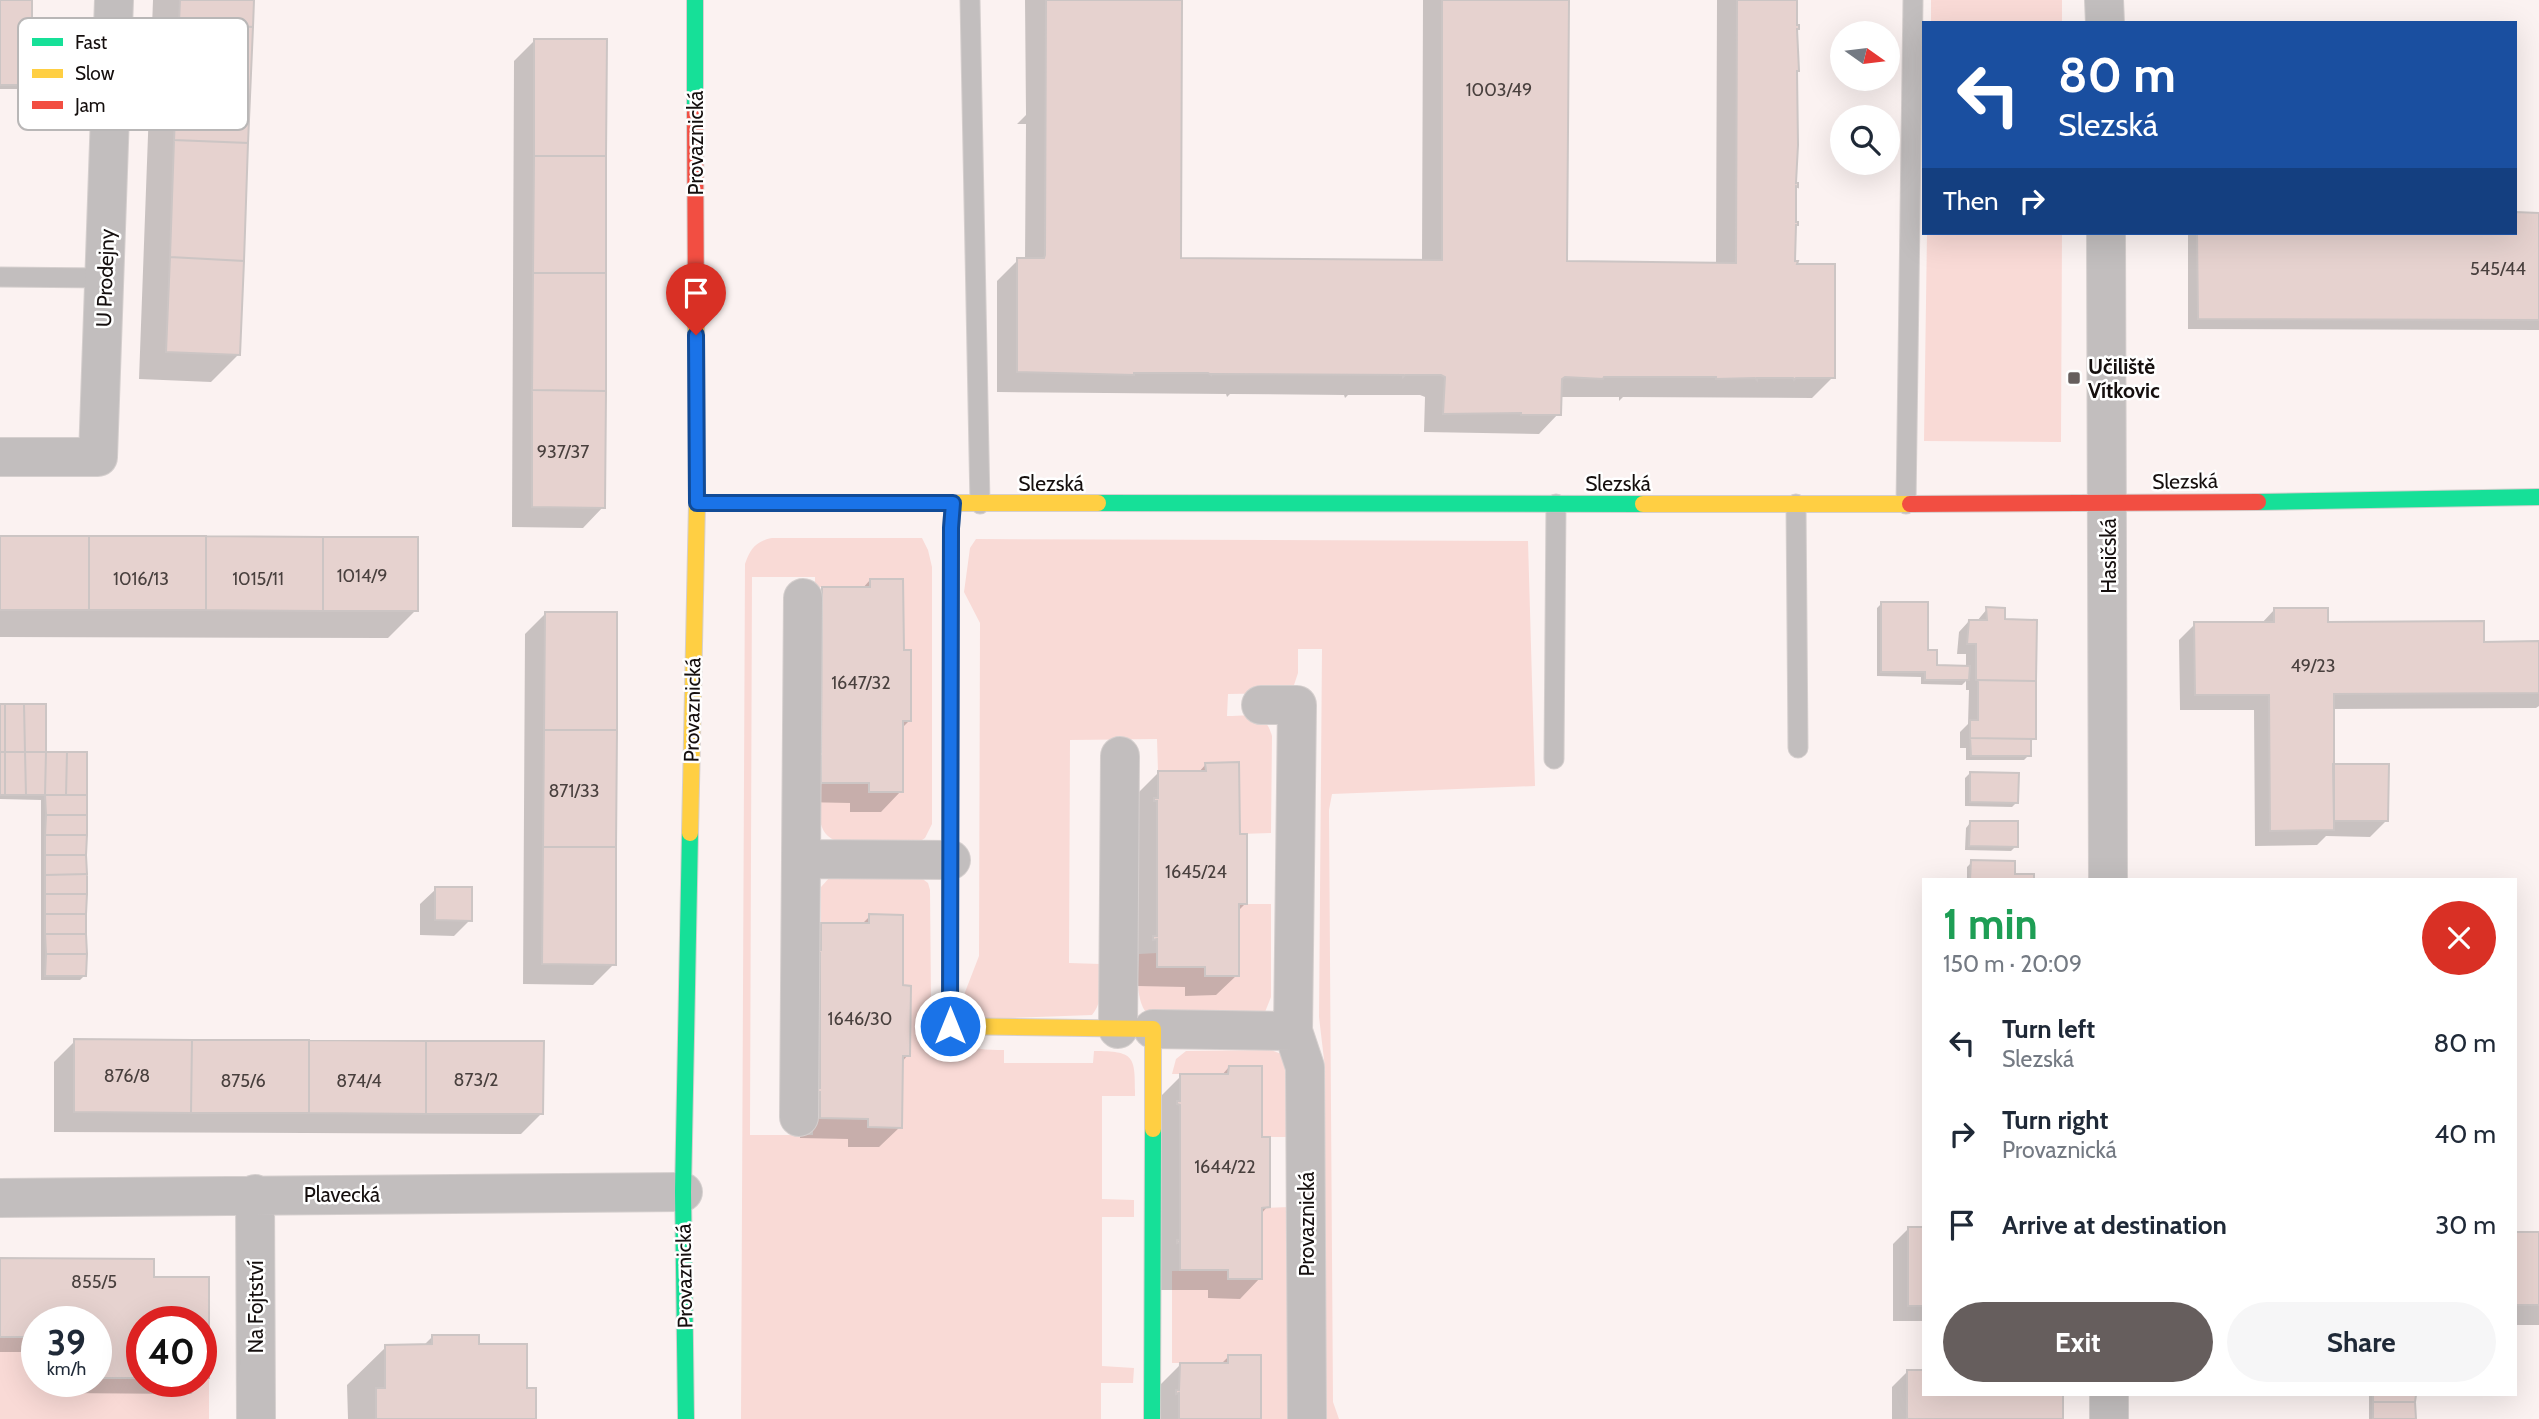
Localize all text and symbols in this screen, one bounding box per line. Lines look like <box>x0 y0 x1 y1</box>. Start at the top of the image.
legend <box>18 18 248 130</box>
north arrow <box>1830 21 1900 91</box>
map controls <box>1830 21 1900 175</box>
text: Fast <box>75 31 108 54</box>
text: 80 m <box>2058 45 2176 104</box>
icon: left <box>1943 49 2034 140</box>
text: Slow <box>75 62 115 85</box>
house number: 1003/49 <box>1466 79 1532 101</box>
street label: Provaznická <box>683 91 708 195</box>
text: Jam <box>74 94 105 117</box>
button: search <box>1830 105 1900 175</box>
text: Slezská <box>2058 105 2158 144</box>
icon: right <box>2013 182 2051 220</box>
text: Then <box>1943 185 1999 217</box>
street label: U Prodejny <box>91 228 120 328</box>
house number: 545/44 <box>2470 258 2526 280</box>
pin <box>666 263 726 335</box>
icon: arrive <box>677 274 715 312</box>
place label: Učiliště Vítkovic <box>2088 354 2160 403</box>
marker: Učiliště Vítkovic <box>2066 370 2082 386</box>
house number: 937/37 <box>537 441 589 463</box>
street label: Slezská <box>2152 468 2218 494</box>
street label: Slezská <box>1018 471 1084 496</box>
street label: Slezská <box>1585 471 1651 496</box>
street label: Hasičská <box>2096 518 2121 594</box>
house number: 1014/9 <box>337 565 387 587</box>
house number: 1016/13 <box>113 568 169 590</box>
house number: 1015/11 <box>232 568 284 590</box>
house number: 49/23 <box>2290 655 2336 677</box>
street label: Provaznická <box>679 657 705 763</box>
house number: 1647/32 <box>831 672 891 694</box>
house number: 871/33 <box>548 780 600 802</box>
house number: 1645/24 <box>1165 861 1227 883</box>
text: 1 min <box>1943 898 2038 950</box>
button: close <box>2422 901 2496 975</box>
text: 150 m · 20:09 <box>1943 950 2082 978</box>
position arrow <box>913 989 987 1063</box>
house number: 1646/30 <box>828 1008 892 1030</box>
text: Turn left <box>2002 1013 2095 1045</box>
icon: left <box>1943 1024 1981 1062</box>
text: 80 m <box>2433 1027 2496 1059</box>
text: Slezská <box>2002 1045 2074 1073</box>
house number: 876/8 <box>104 1065 150 1087</box>
house number: 873/2 <box>454 1069 498 1091</box>
house number: 875/6 <box>220 1070 266 1092</box>
house number: 874/4 <box>336 1070 382 1092</box>
text: Turn right <box>2002 1104 2108 1136</box>
icon: right <box>1943 1115 1981 1153</box>
text: 40 m <box>2434 1118 2496 1150</box>
text: Provaznická <box>2002 1136 2117 1164</box>
house number: 1644/22 <box>1194 1156 1256 1178</box>
street label: Provaznická <box>1294 1172 1319 1276</box>
street label: Plavecká <box>304 1182 380 1207</box>
icon: arrive <box>1943 1206 1981 1244</box>
text: Arrive at destination <box>2002 1209 2227 1241</box>
text: 30 m <box>2435 1209 2496 1241</box>
street label: Provaznická <box>671 1223 697 1329</box>
street label: Na Fojtství <box>243 1260 269 1354</box>
house number: 855/5 <box>71 1271 117 1293</box>
button: Exit <box>1943 1302 2213 1382</box>
button: Share <box>2227 1302 2496 1382</box>
speed limit sign: 40 <box>126 1306 217 1397</box>
text: 39 <box>47 1321 86 1364</box>
text: km/h <box>47 1358 86 1380</box>

